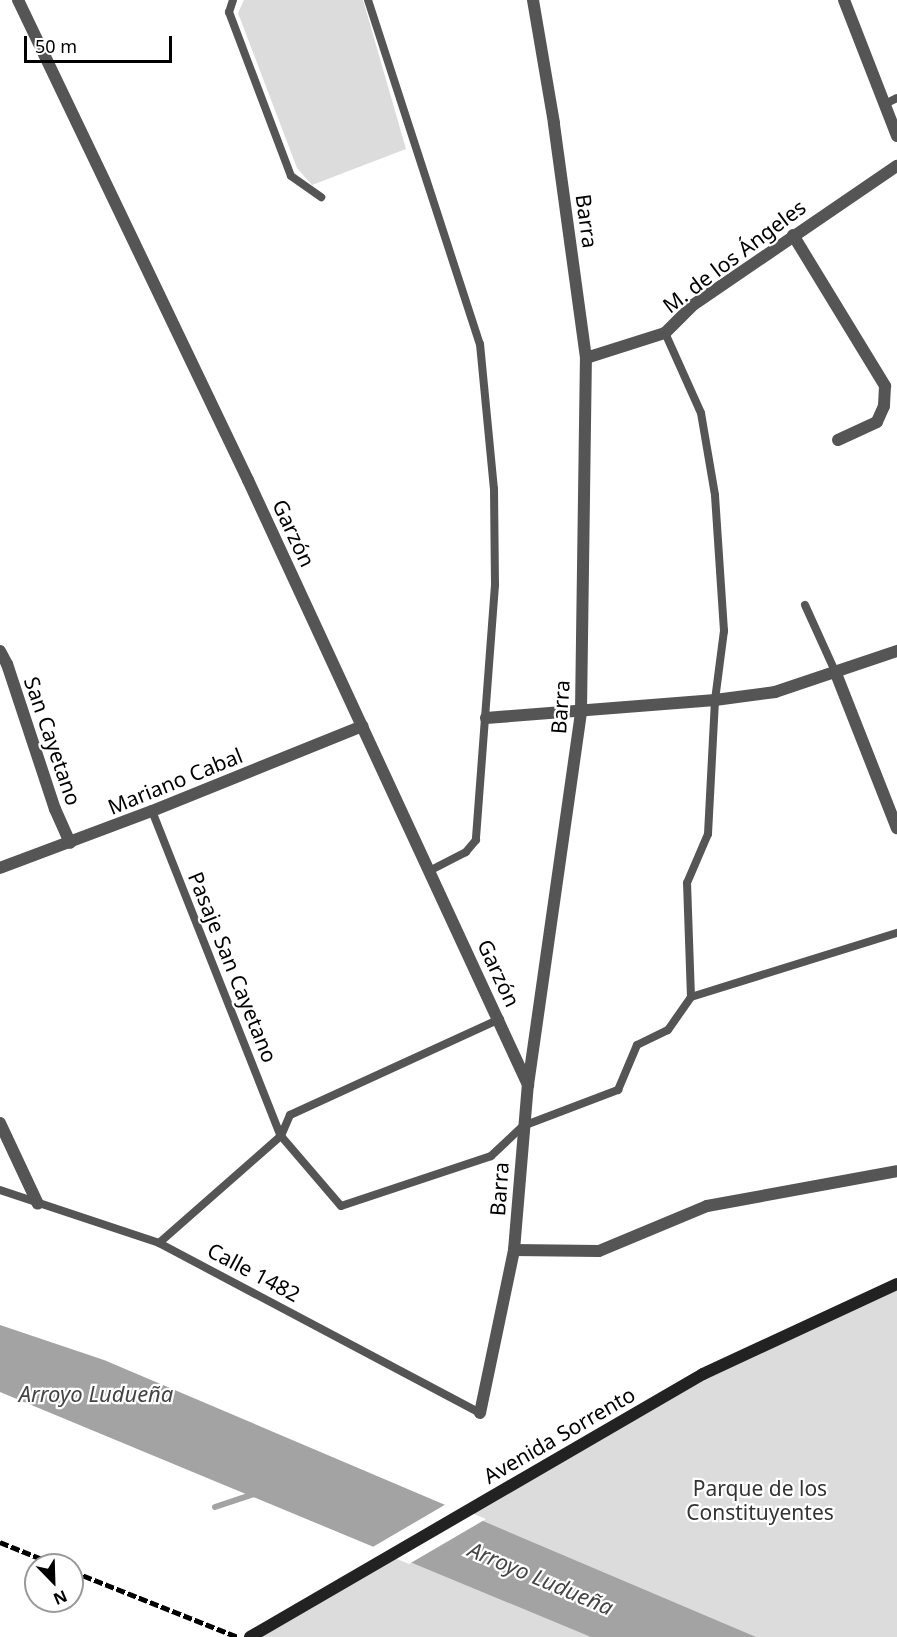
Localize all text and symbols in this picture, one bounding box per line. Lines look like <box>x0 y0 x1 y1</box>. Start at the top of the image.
scale bar <box>27 24 176 62</box>
text: 50 m <box>35 34 77 58</box>
street label: Barra <box>571 192 603 250</box>
street label: M. de los Ángeles <box>658 194 810 318</box>
street label: Garzón <box>268 495 320 571</box>
street label: San Cayetano <box>19 673 87 809</box>
street label: Barra <box>546 679 574 735</box>
street label: Mariano Cabal <box>104 743 246 819</box>
street label: Pasaje San Cayetano <box>183 868 283 1066</box>
street label: Garzón <box>473 935 525 1011</box>
street label: Barra <box>485 1161 513 1217</box>
street label: Calle 1482 <box>203 1237 305 1307</box>
water label: Arroyo Ludueña <box>19 1381 173 1407</box>
street label: Avenida Sorrento <box>479 1381 639 1489</box>
park label: Parque de los Constituyentes <box>686 1475 834 1525</box>
water label: Arroyo Ludueña <box>465 1536 617 1620</box>
north arrow <box>24 1553 84 1613</box>
text: N <box>50 1585 71 1610</box>

